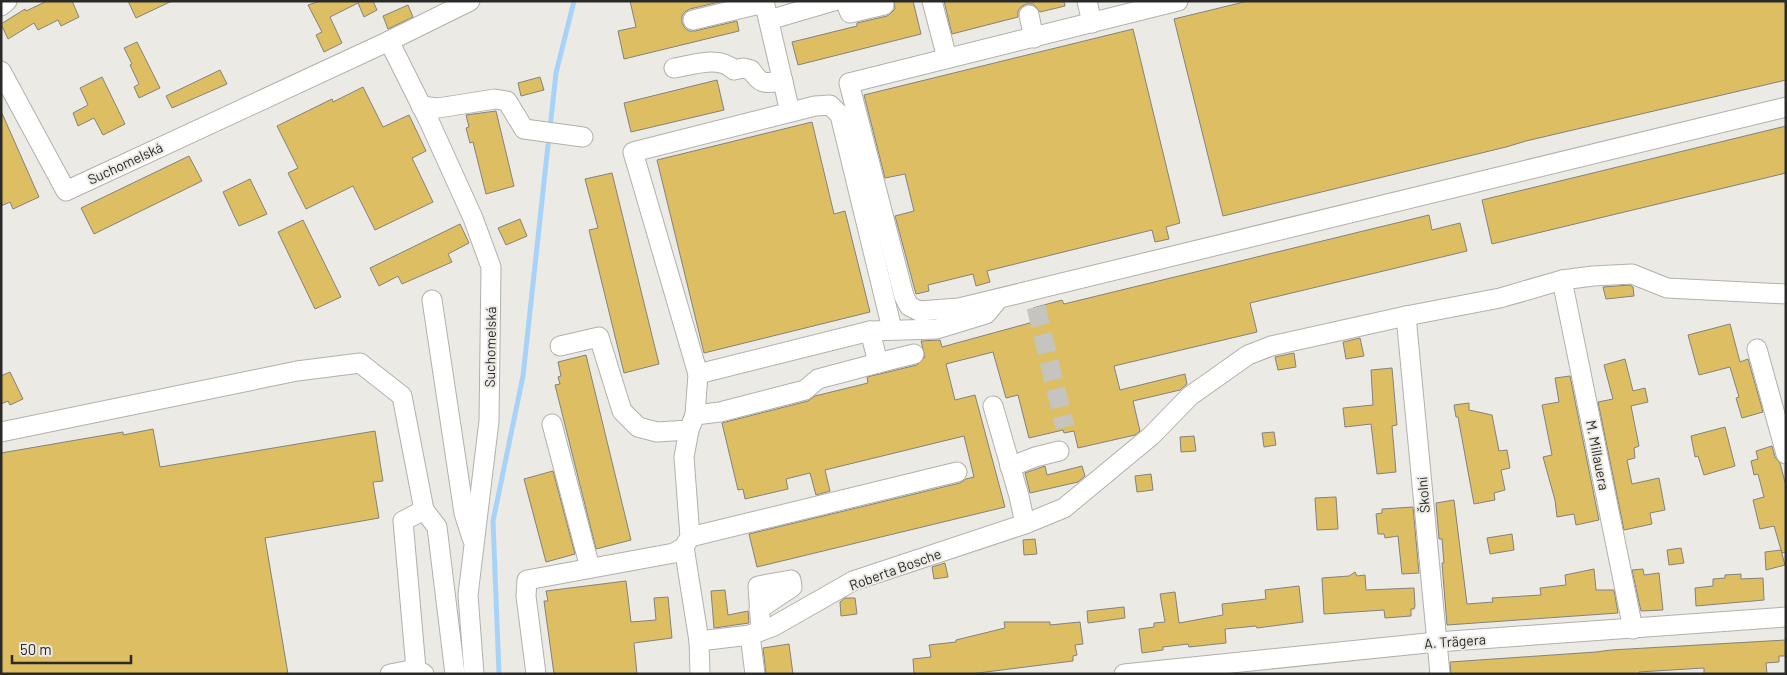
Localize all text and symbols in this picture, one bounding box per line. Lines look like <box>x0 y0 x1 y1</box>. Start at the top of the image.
street label: Suchomelská <box>85 138 165 188</box>
street label: Suchomelská <box>481 306 499 388</box>
street label: M. Millauera <box>1583 418 1613 492</box>
street label: Školní <box>1413 476 1433 514</box>
street label: Roberta Bosche <box>847 544 943 594</box>
street label: A. Trägera <box>1424 630 1486 652</box>
scale bar <box>12 632 131 664</box>
text: 50 m <box>20 640 52 658</box>

